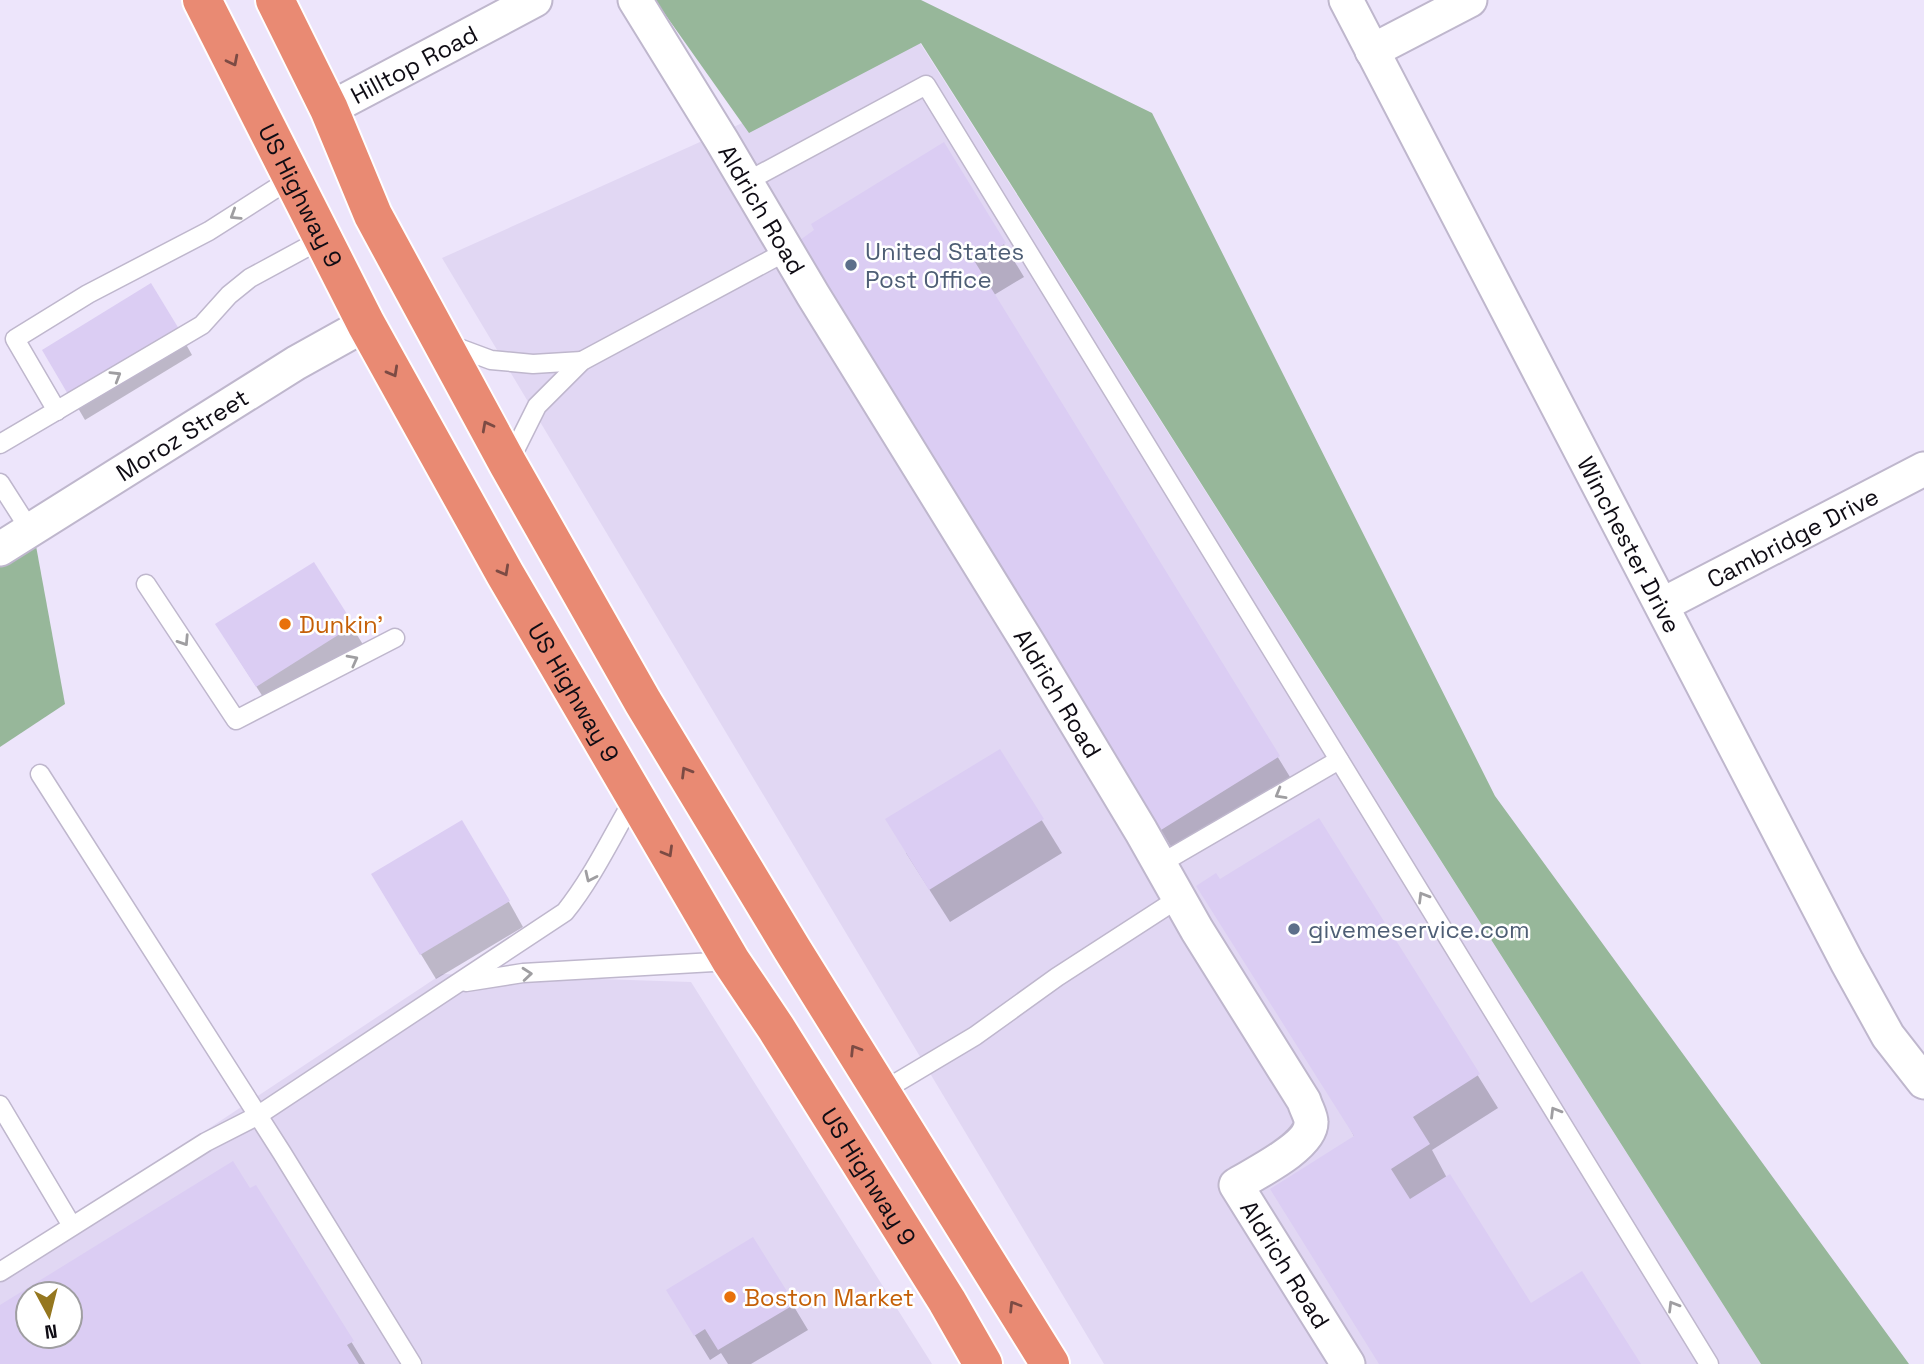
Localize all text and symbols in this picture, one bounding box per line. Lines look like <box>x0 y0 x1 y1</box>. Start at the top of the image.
street label: Hilltop Road <box>345 18 483 110</box>
one-way arrow <box>224 54 238 66</box>
street label: US Highway 9 <box>252 119 350 272</box>
street label: Aldrich Road <box>712 139 813 280</box>
one-way arrow <box>229 207 242 220</box>
place label: United States Post Office <box>865 236 1024 295</box>
marker: United States Post Office <box>843 257 859 273</box>
one-way arrow <box>385 365 398 378</box>
one-way arrow <box>108 371 121 384</box>
street label: Moroz Street <box>110 381 254 488</box>
one-way arrow <box>482 421 496 433</box>
street label: Winchester Drive <box>1571 451 1688 638</box>
street label: Cambridge Drive <box>1701 480 1884 595</box>
one-way arrow <box>496 564 509 576</box>
place label: Dunkin' <box>299 609 383 640</box>
marker: Dunkin' <box>277 616 293 632</box>
street label: US Highway 9 <box>521 617 627 768</box>
street label: Aldrich Road <box>1007 623 1109 763</box>
one-way arrow <box>176 633 188 646</box>
one-way arrow <box>346 654 359 668</box>
one-way arrow <box>681 767 694 780</box>
one-way arrow <box>1275 786 1288 799</box>
one-way arrow <box>659 845 672 858</box>
one-way arrow <box>584 870 598 882</box>
one-way arrow <box>1418 891 1431 904</box>
place label: givemeservice.com <box>1308 914 1530 945</box>
marker: givemeservice.com <box>1286 921 1302 937</box>
one-way arrow <box>521 966 532 981</box>
one-way arrow <box>850 1045 863 1058</box>
street label: US Highway 9 <box>814 1102 924 1251</box>
one-way arrow <box>1550 1106 1563 1119</box>
street label: Aldrich Road <box>1234 1194 1337 1334</box>
north arrow <box>14 1280 84 1350</box>
place label: Boston Market <box>744 1282 914 1313</box>
marker: Boston Market <box>722 1289 738 1305</box>
one-way arrow <box>1669 1300 1682 1313</box>
one-way arrow <box>1009 1301 1022 1314</box>
text: N <box>43 1318 59 1345</box>

